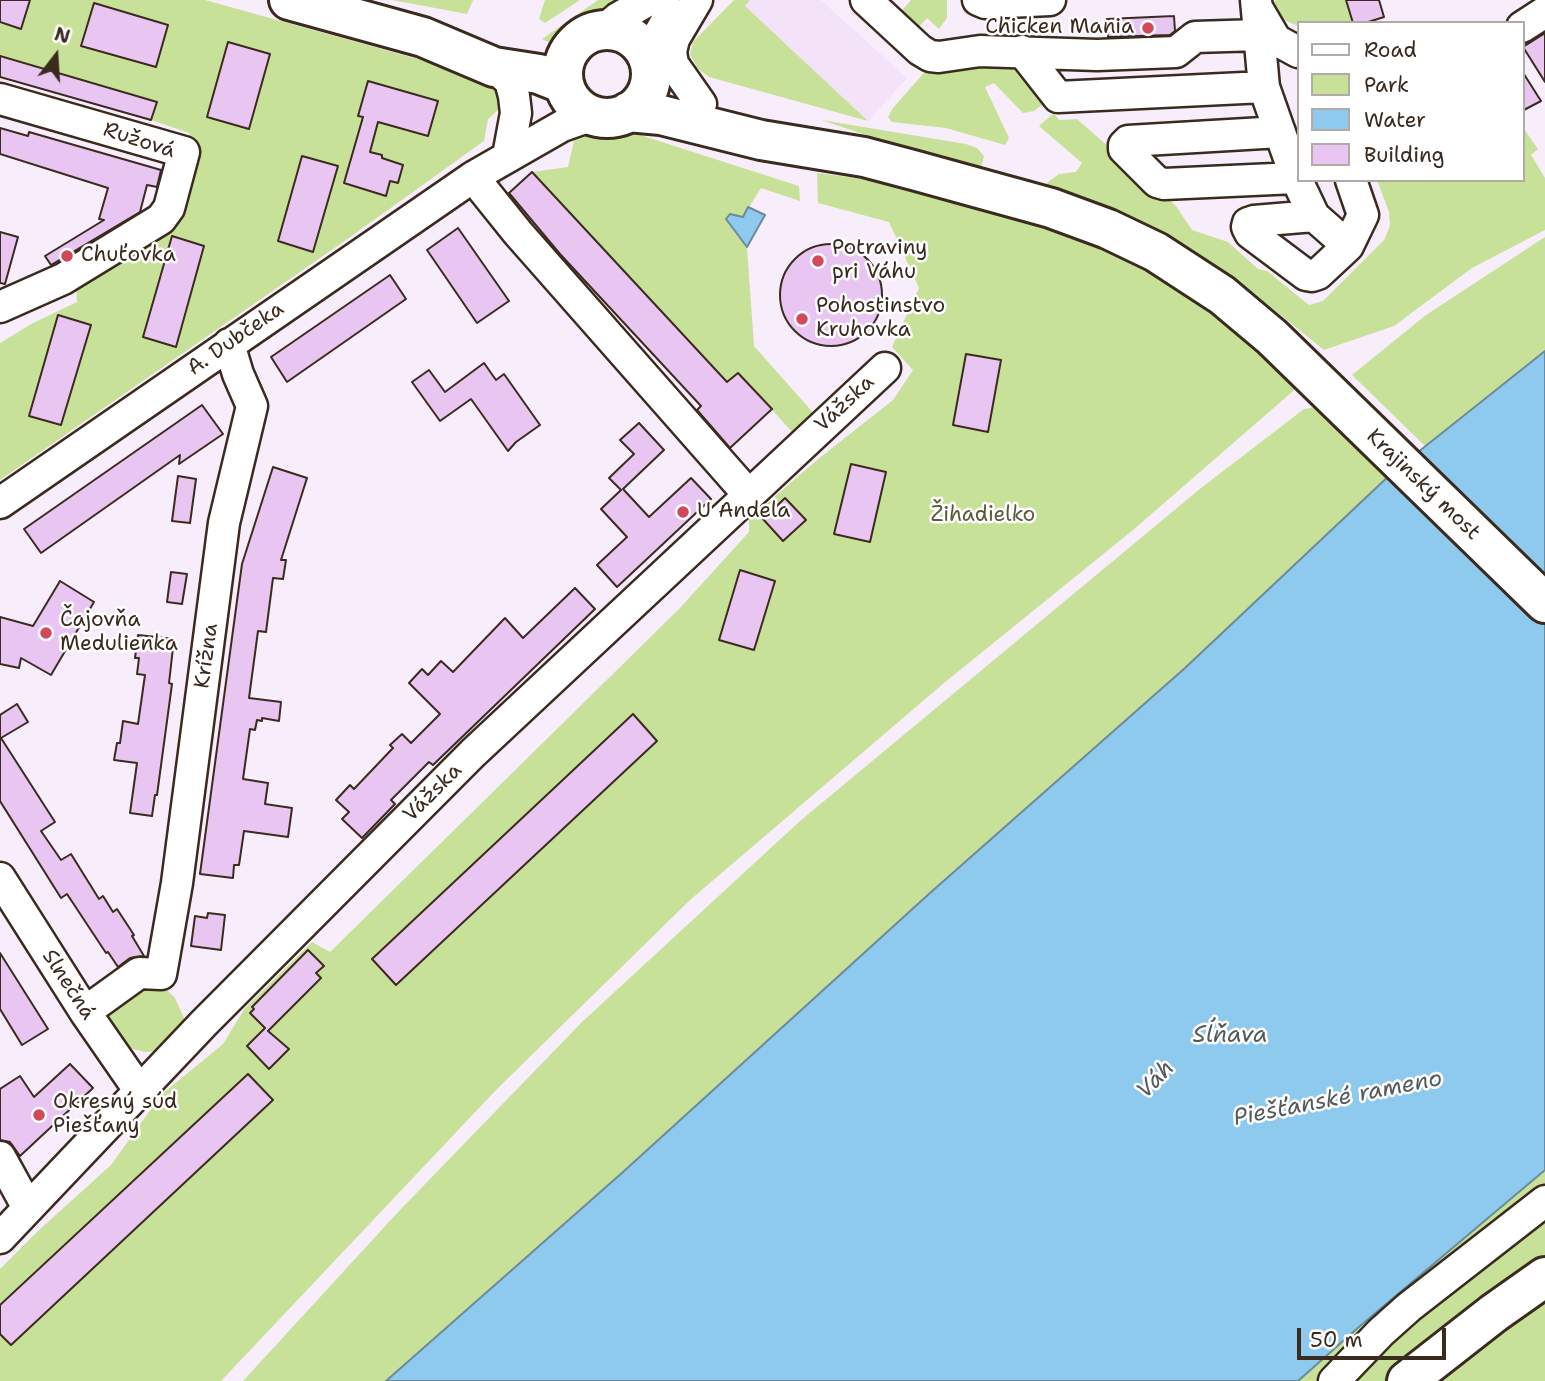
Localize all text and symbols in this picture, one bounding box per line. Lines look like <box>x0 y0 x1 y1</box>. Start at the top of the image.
place label: Chicken Mania <box>985 15 1134 41</box>
marker: Chicken Mania <box>1140 20 1156 36</box>
north arrow <box>21 21 91 91</box>
text: N <box>51 21 73 50</box>
legend <box>1296 21 1524 182</box>
text: Road <box>1364 36 1417 64</box>
text: Park <box>1364 71 1409 99</box>
text: Water <box>1364 106 1426 134</box>
street label: Ružová <box>100 118 178 164</box>
text: Building <box>1364 141 1444 169</box>
place label: Potraviny pri Váhu <box>832 236 927 286</box>
place label: Chuťovka <box>81 243 176 269</box>
marker: Chuťovka <box>59 248 75 264</box>
marker: Potraviny pri Váhu <box>810 253 826 269</box>
place label: Pohostinstvo Kruhovka <box>816 294 945 344</box>
street label: A. Dubčeka <box>183 297 289 381</box>
marker: Pohostinstvo Kruhovka <box>794 311 810 327</box>
street label: Vážska <box>810 370 880 438</box>
street label: Krajinský most <box>1361 424 1485 546</box>
place label: U Andela <box>697 499 790 525</box>
park label: Žihadielko <box>931 503 1035 529</box>
marker: U Andela <box>675 504 691 520</box>
place label: Čajovňa Medulienka <box>60 608 178 658</box>
street label: Krížna <box>190 622 224 690</box>
marker: Čajovňa Medulienka <box>38 625 54 641</box>
street label: Vážska <box>399 759 467 827</box>
street label: Slnečná <box>36 945 100 1025</box>
water label: Sĺňava <box>1193 1022 1267 1050</box>
water label: Váh <box>1131 1055 1181 1105</box>
water label: Piešťanské rameno <box>1231 1065 1445 1133</box>
place label: Okresný súd Piešťany <box>53 1090 177 1140</box>
marker: Okresný súd Piešťany <box>31 1107 47 1123</box>
scale bar <box>1300 1314 1449 1358</box>
text: 50 m <box>1310 1326 1363 1354</box>

